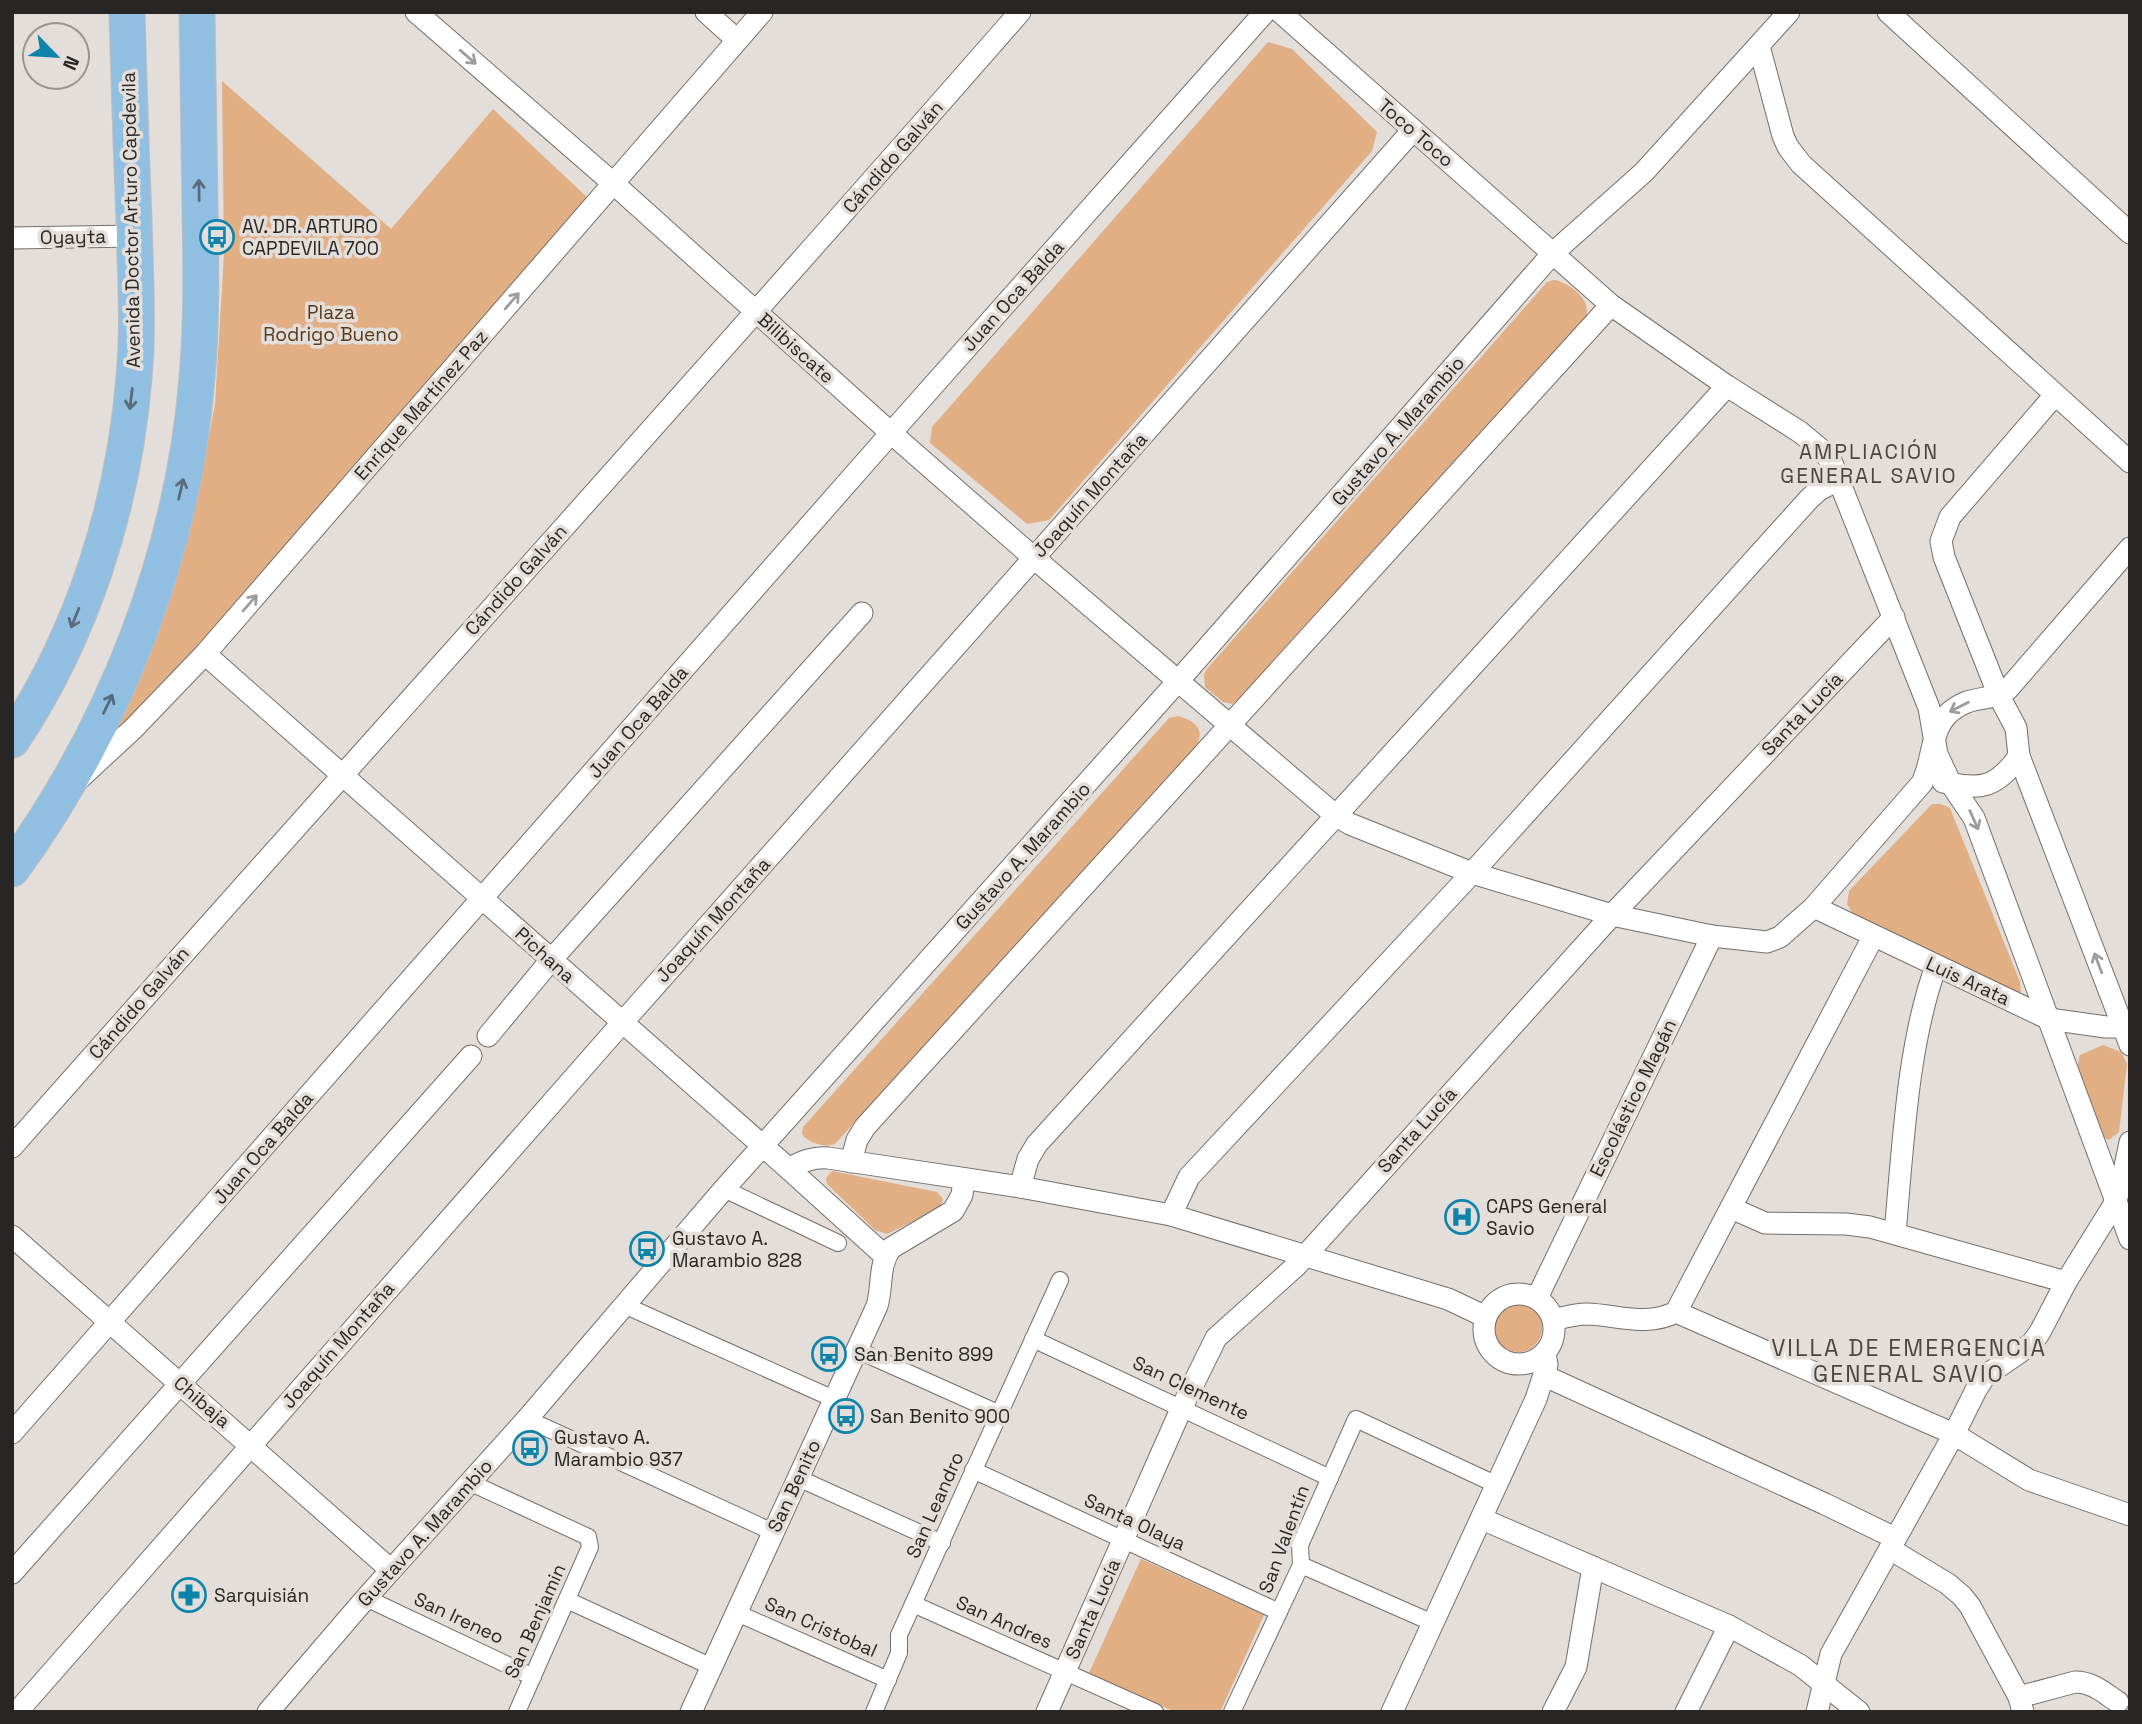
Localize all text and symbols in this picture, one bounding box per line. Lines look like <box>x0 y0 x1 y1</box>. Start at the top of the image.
north arrow <box>21 21 91 91</box>
one-way arrow <box>458 49 476 65</box>
text: N <box>57 52 85 74</box>
street label: Avenida Doctor Arturo Capdevila <box>116 72 146 368</box>
street label: Toco Toco <box>1373 93 1459 173</box>
street label: Cándido Galván <box>837 96 949 218</box>
one-way arrow <box>193 178 206 201</box>
place label: AV. DR. ARTURO CAPDEVILA 700 <box>242 214 379 261</box>
bus stop icon: AV. DR. ARTURO CAPDEVILA 700 <box>198 218 236 256</box>
street label: Oyayta <box>40 224 106 250</box>
street label: Juan Oca Balda <box>957 235 1070 357</box>
one-way arrow <box>504 293 520 311</box>
park label: Plaza Rodrigo Bueno <box>263 300 399 347</box>
street label: Bilibiscate <box>752 307 840 389</box>
street label: Enrique Martínez Paz <box>349 325 493 485</box>
street label: Gustavo A. Marambio <box>1326 351 1470 511</box>
one-way arrow <box>125 387 138 409</box>
street label: Joaquín Montaña <box>1027 427 1153 563</box>
district label: AMPLIACIÓN GENERAL SAVIO <box>1780 438 1958 489</box>
one-way arrow <box>174 478 188 501</box>
street label: Cándido Galván <box>459 519 573 641</box>
one-way arrow <box>242 594 258 612</box>
one-way arrow <box>68 607 81 628</box>
street label: Juan Oca Balda <box>582 661 694 783</box>
street label: Santa Lucía <box>1756 667 1848 761</box>
one-way arrow <box>102 694 115 715</box>
one-way arrow <box>1949 701 1970 714</box>
street label: Gustavo A. Marambio <box>950 777 1096 935</box>
one-way arrow <box>1968 809 1981 830</box>
street label: Joaquín Montaña <box>650 852 776 988</box>
street label: Pichana <box>510 921 580 989</box>
street label: Cándido Galván <box>83 942 195 1064</box>
street label: Luis Arata <box>1922 951 2014 1011</box>
one-way arrow <box>2091 953 2103 974</box>
street label: Escolástico Magán <box>1584 1015 1682 1181</box>
street label: Santa Lucía <box>1372 1082 1462 1178</box>
street label: Juan Oca Balda <box>207 1087 319 1209</box>
place label: CAPS General Savio <box>1486 1194 1607 1241</box>
hospital icon: CAPS General Savio <box>1443 1198 1481 1236</box>
place label: Gustavo A. Marambio 828 <box>672 1226 802 1273</box>
bus stop icon: Gustavo A. Marambio 828 <box>628 1230 666 1268</box>
street label: Joaquín Montaña <box>276 1276 400 1414</box>
district label: VILLA DE EMERGENCIA GENERAL SAVIO <box>1771 1333 2047 1389</box>
bus stop icon: San Benito 899 <box>810 1335 848 1373</box>
place label: San Benito 899 <box>854 1342 993 1367</box>
street label: San Clemente <box>1129 1350 1253 1426</box>
street label: Chibaja <box>168 1370 236 1434</box>
bus stop icon: San Benito 900 <box>827 1397 865 1435</box>
place label: San Benito 900 <box>870 1404 1010 1429</box>
place label: Gustavo A. Marambio 937 <box>554 1425 683 1472</box>
bus stop icon: Gustavo A. Marambio 937 <box>511 1429 549 1467</box>
street label: San Benito <box>762 1436 826 1536</box>
street label: San Leandro <box>900 1448 970 1562</box>
street label: Gustavo A. Marambio <box>352 1454 498 1612</box>
street label: San Valentín <box>1253 1482 1315 1596</box>
street label: Santa Olaya <box>1080 1488 1190 1556</box>
street label: Santa Lucía <box>1060 1555 1126 1663</box>
street label: San Benjamin <box>499 1560 571 1682</box>
pharmacy icon: Sarquisián <box>170 1576 208 1614</box>
place label: Sarquisián <box>214 1583 309 1608</box>
street label: San Ireneo <box>410 1586 508 1650</box>
street label: San Andres <box>952 1590 1056 1654</box>
street label: San Cristobal <box>761 1591 881 1663</box>

